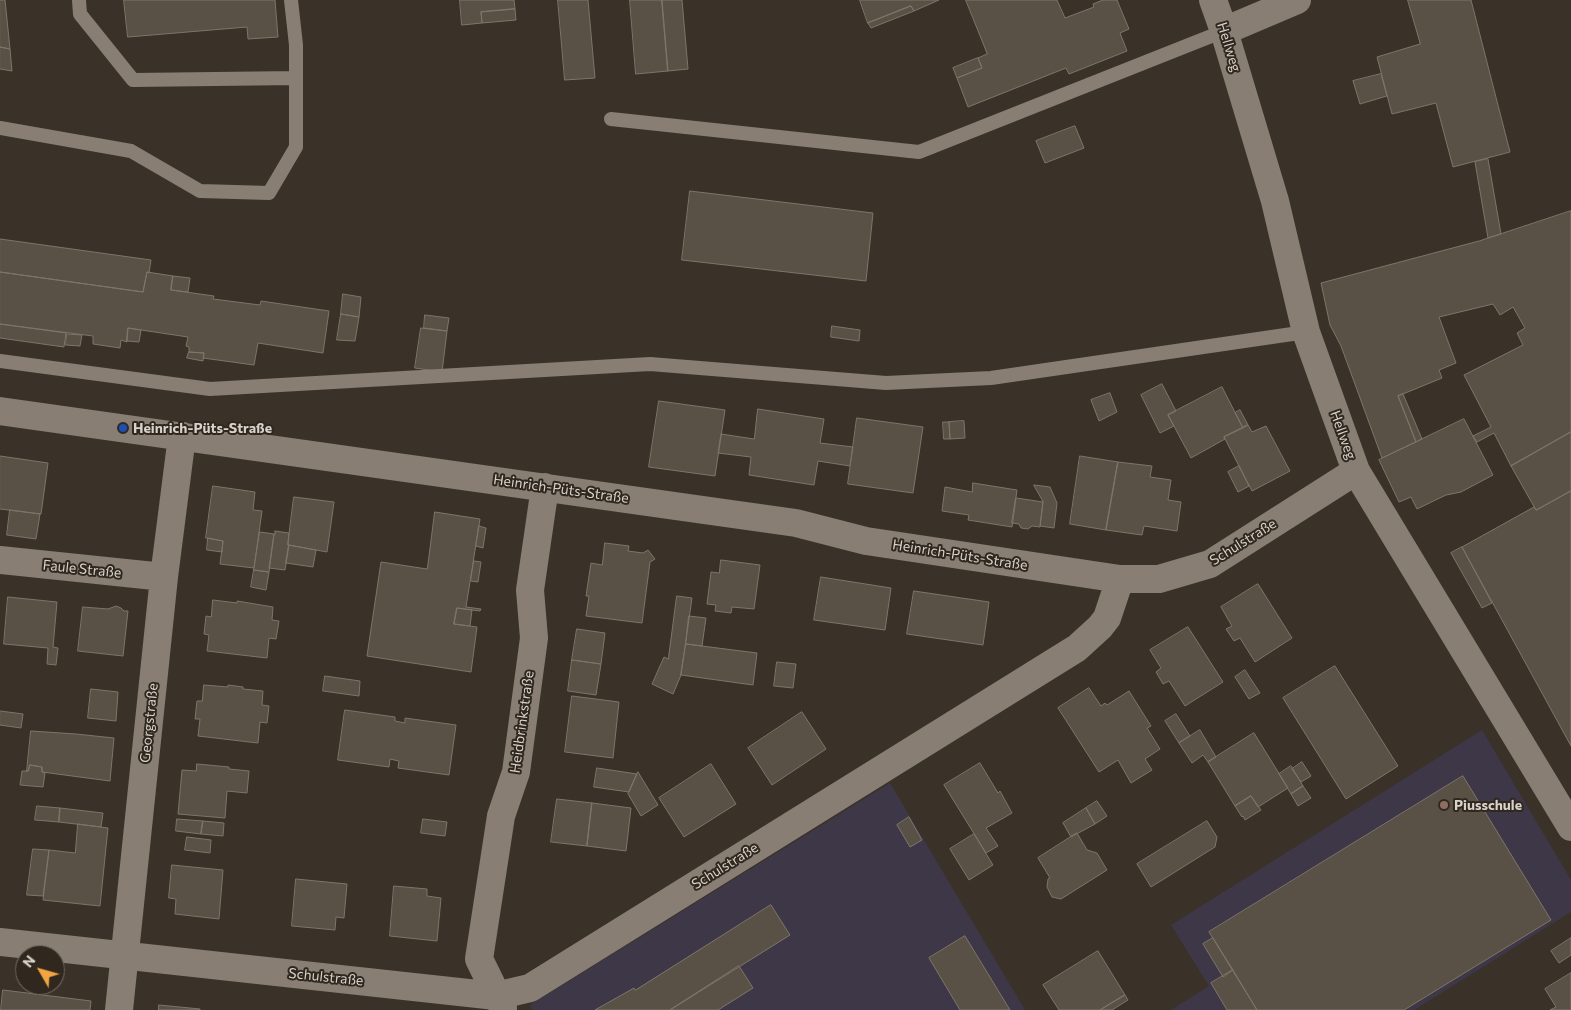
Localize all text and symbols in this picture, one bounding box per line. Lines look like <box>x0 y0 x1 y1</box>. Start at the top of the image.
street label: Hellweg <box>1214 20 1244 74</box>
street label: Hellweg <box>1326 408 1360 462</box>
place label: Heinrich-Püts-Straße <box>133 420 272 436</box>
marker: Heinrich-Püts-Straße <box>117 422 129 434</box>
street label: Heinrich-Püts-Straße <box>492 471 630 507</box>
street label: Schulstraße <box>1207 515 1279 569</box>
street label: Heinrich-Püts-Straße <box>891 536 1029 574</box>
street label: Faule Straße <box>42 557 122 581</box>
street label: Heidbrinkstraße <box>506 670 538 774</box>
street label: Georgstraße <box>136 682 162 764</box>
place label: Piusschule <box>1454 797 1522 813</box>
marker: Piusschule <box>1438 799 1450 811</box>
street label: Schulstraße <box>689 839 761 893</box>
north arrow <box>15 945 65 995</box>
text: N <box>19 952 39 970</box>
street label: Schulstraße <box>288 965 364 989</box>

